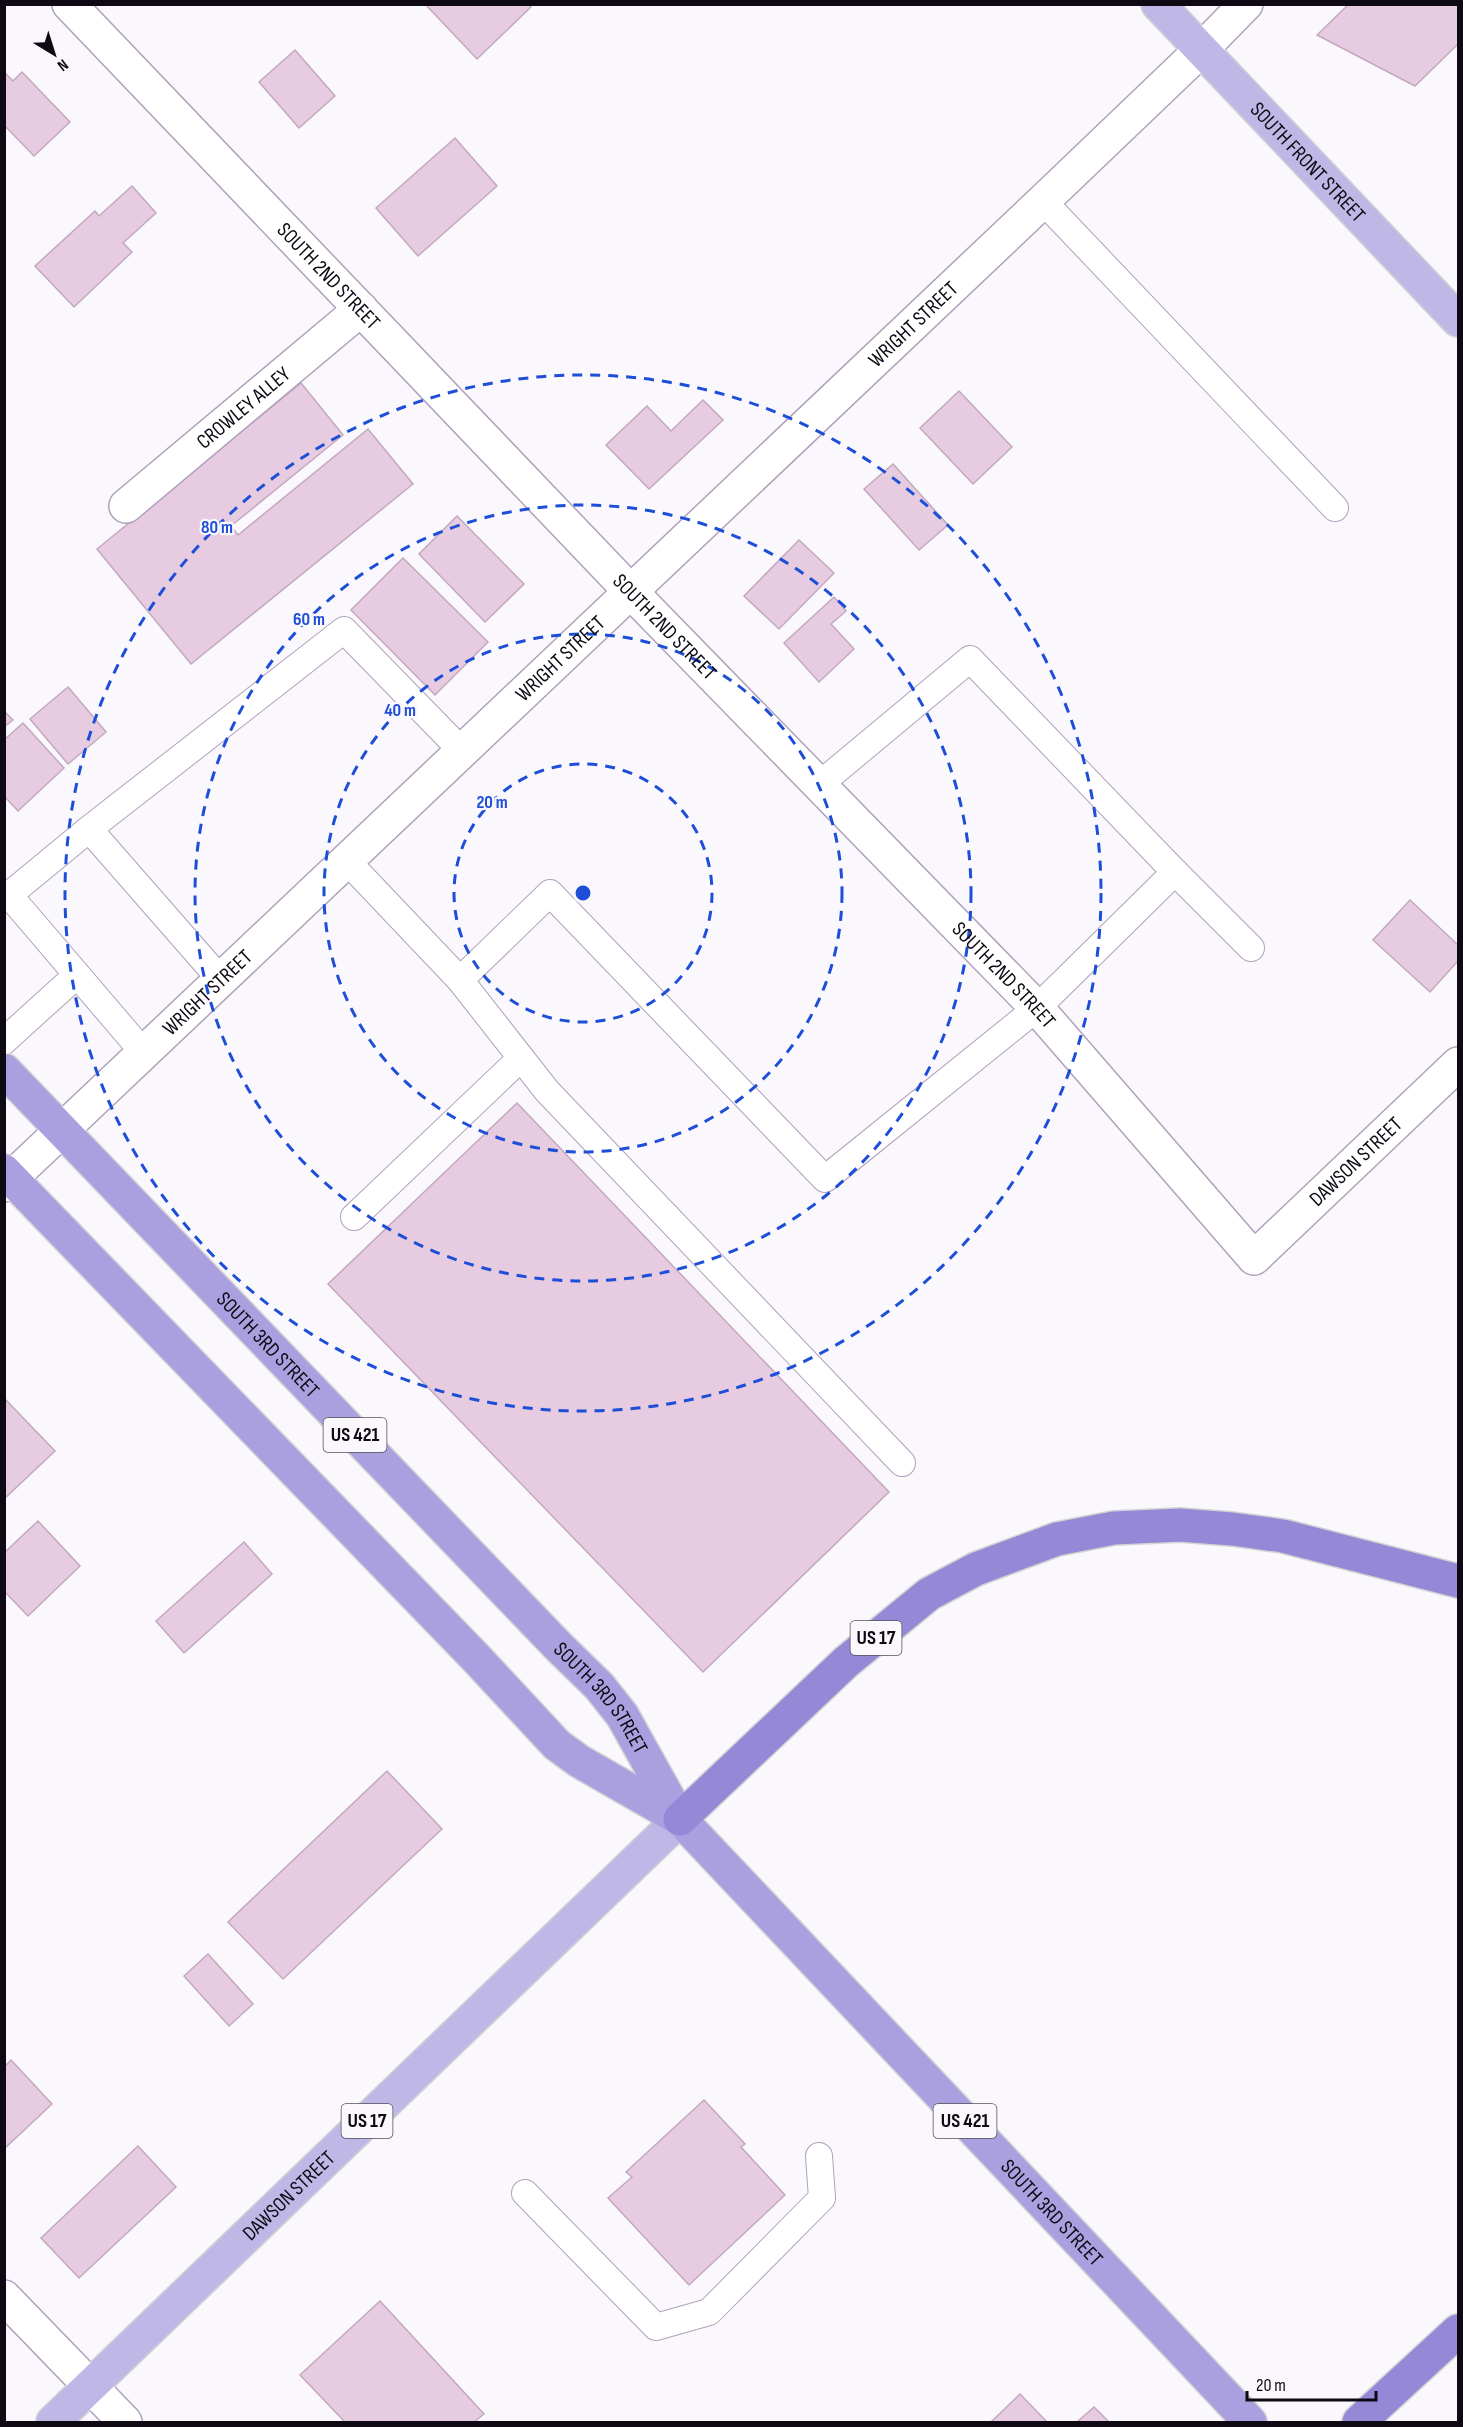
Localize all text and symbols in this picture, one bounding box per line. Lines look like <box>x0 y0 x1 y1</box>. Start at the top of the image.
north arrow <box>24 24 84 84</box>
text: N <box>53 55 72 75</box>
street label: SOUTH FRONT STREET <box>1245 97 1371 228</box>
street label: SOUTH 2ND STREET <box>272 217 386 335</box>
street label: WRIGHT STREET <box>863 276 963 372</box>
street label: CROWLEY ALLEY <box>191 361 295 454</box>
text: 80 m <box>201 517 233 538</box>
street label: SOUTH 2ND STREET <box>608 569 723 685</box>
text: 60 m <box>293 609 325 630</box>
street label: WRIGHT STREET <box>510 610 610 706</box>
text: 40 m <box>384 700 416 721</box>
text: 20 m <box>476 792 508 813</box>
centre of rings <box>573 883 593 903</box>
street label: SOUTH 2ND STREET <box>947 916 1061 1034</box>
street label: WRIGHT STREET <box>157 944 257 1041</box>
street label: DAWSON STREET <box>1304 1111 1408 1211</box>
street label: SOUTH 3RD STREET <box>211 1286 325 1403</box>
road number: US 421 <box>324 1418 386 1452</box>
road number: US 17 <box>850 1621 902 1655</box>
street label: SOUTH 3RD STREET <box>549 1636 654 1758</box>
road number: US 17 <box>342 2104 392 2138</box>
road number: US 421 <box>934 2104 996 2138</box>
street label: DAWSON STREET <box>237 2145 340 2245</box>
street label: SOUTH 3RD STREET <box>996 2154 1109 2271</box>
scale bar <box>1247 2364 1376 2402</box>
text: 20 m <box>1256 2375 1286 2396</box>

